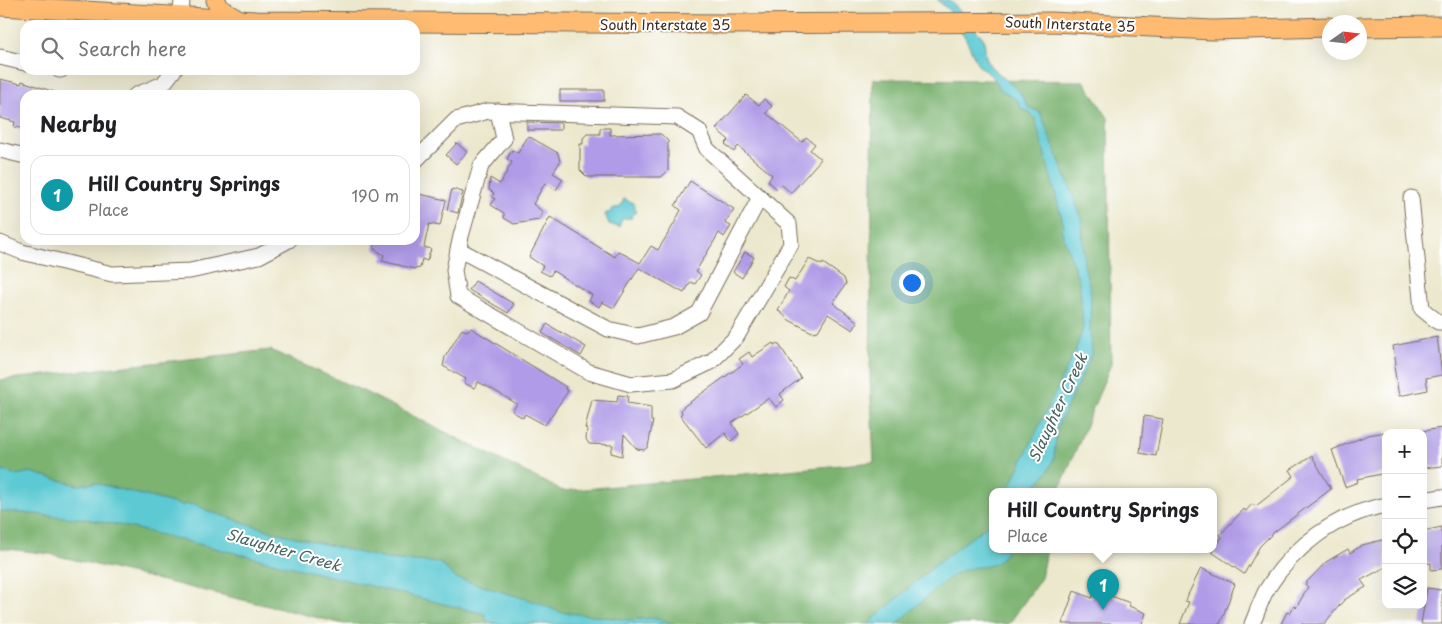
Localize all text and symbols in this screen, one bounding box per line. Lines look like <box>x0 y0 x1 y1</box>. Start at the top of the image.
street label: South Interstate 35 <box>1004 11 1136 37</box>
street label: South Interstate 35 <box>600 14 730 35</box>
north arrow <box>1322 15 1367 60</box>
search box <box>20 20 420 75</box>
icon: search <box>38 34 66 62</box>
text: Search here <box>78 34 187 62</box>
text: Nearby <box>40 107 117 139</box>
text: Hill Country Springs <box>88 169 280 197</box>
text: 1 <box>53 183 61 207</box>
text: 190 m <box>351 183 399 207</box>
text: Place <box>88 197 129 221</box>
your location <box>899 270 925 296</box>
water label: Slaughter Creek <box>1022 348 1093 465</box>
map controls <box>1382 429 1427 609</box>
button: + <box>1382 429 1427 474</box>
button: − <box>1382 474 1427 519</box>
popup <box>989 488 1217 553</box>
text: Hill Country Springs <box>1007 495 1199 523</box>
button: locate <box>1382 519 1427 564</box>
water label: Slaughter Creek <box>224 522 345 577</box>
text: Place <box>1007 523 1048 547</box>
button: layers <box>1382 564 1427 609</box>
pin: 1 <box>1087 569 1119 610</box>

